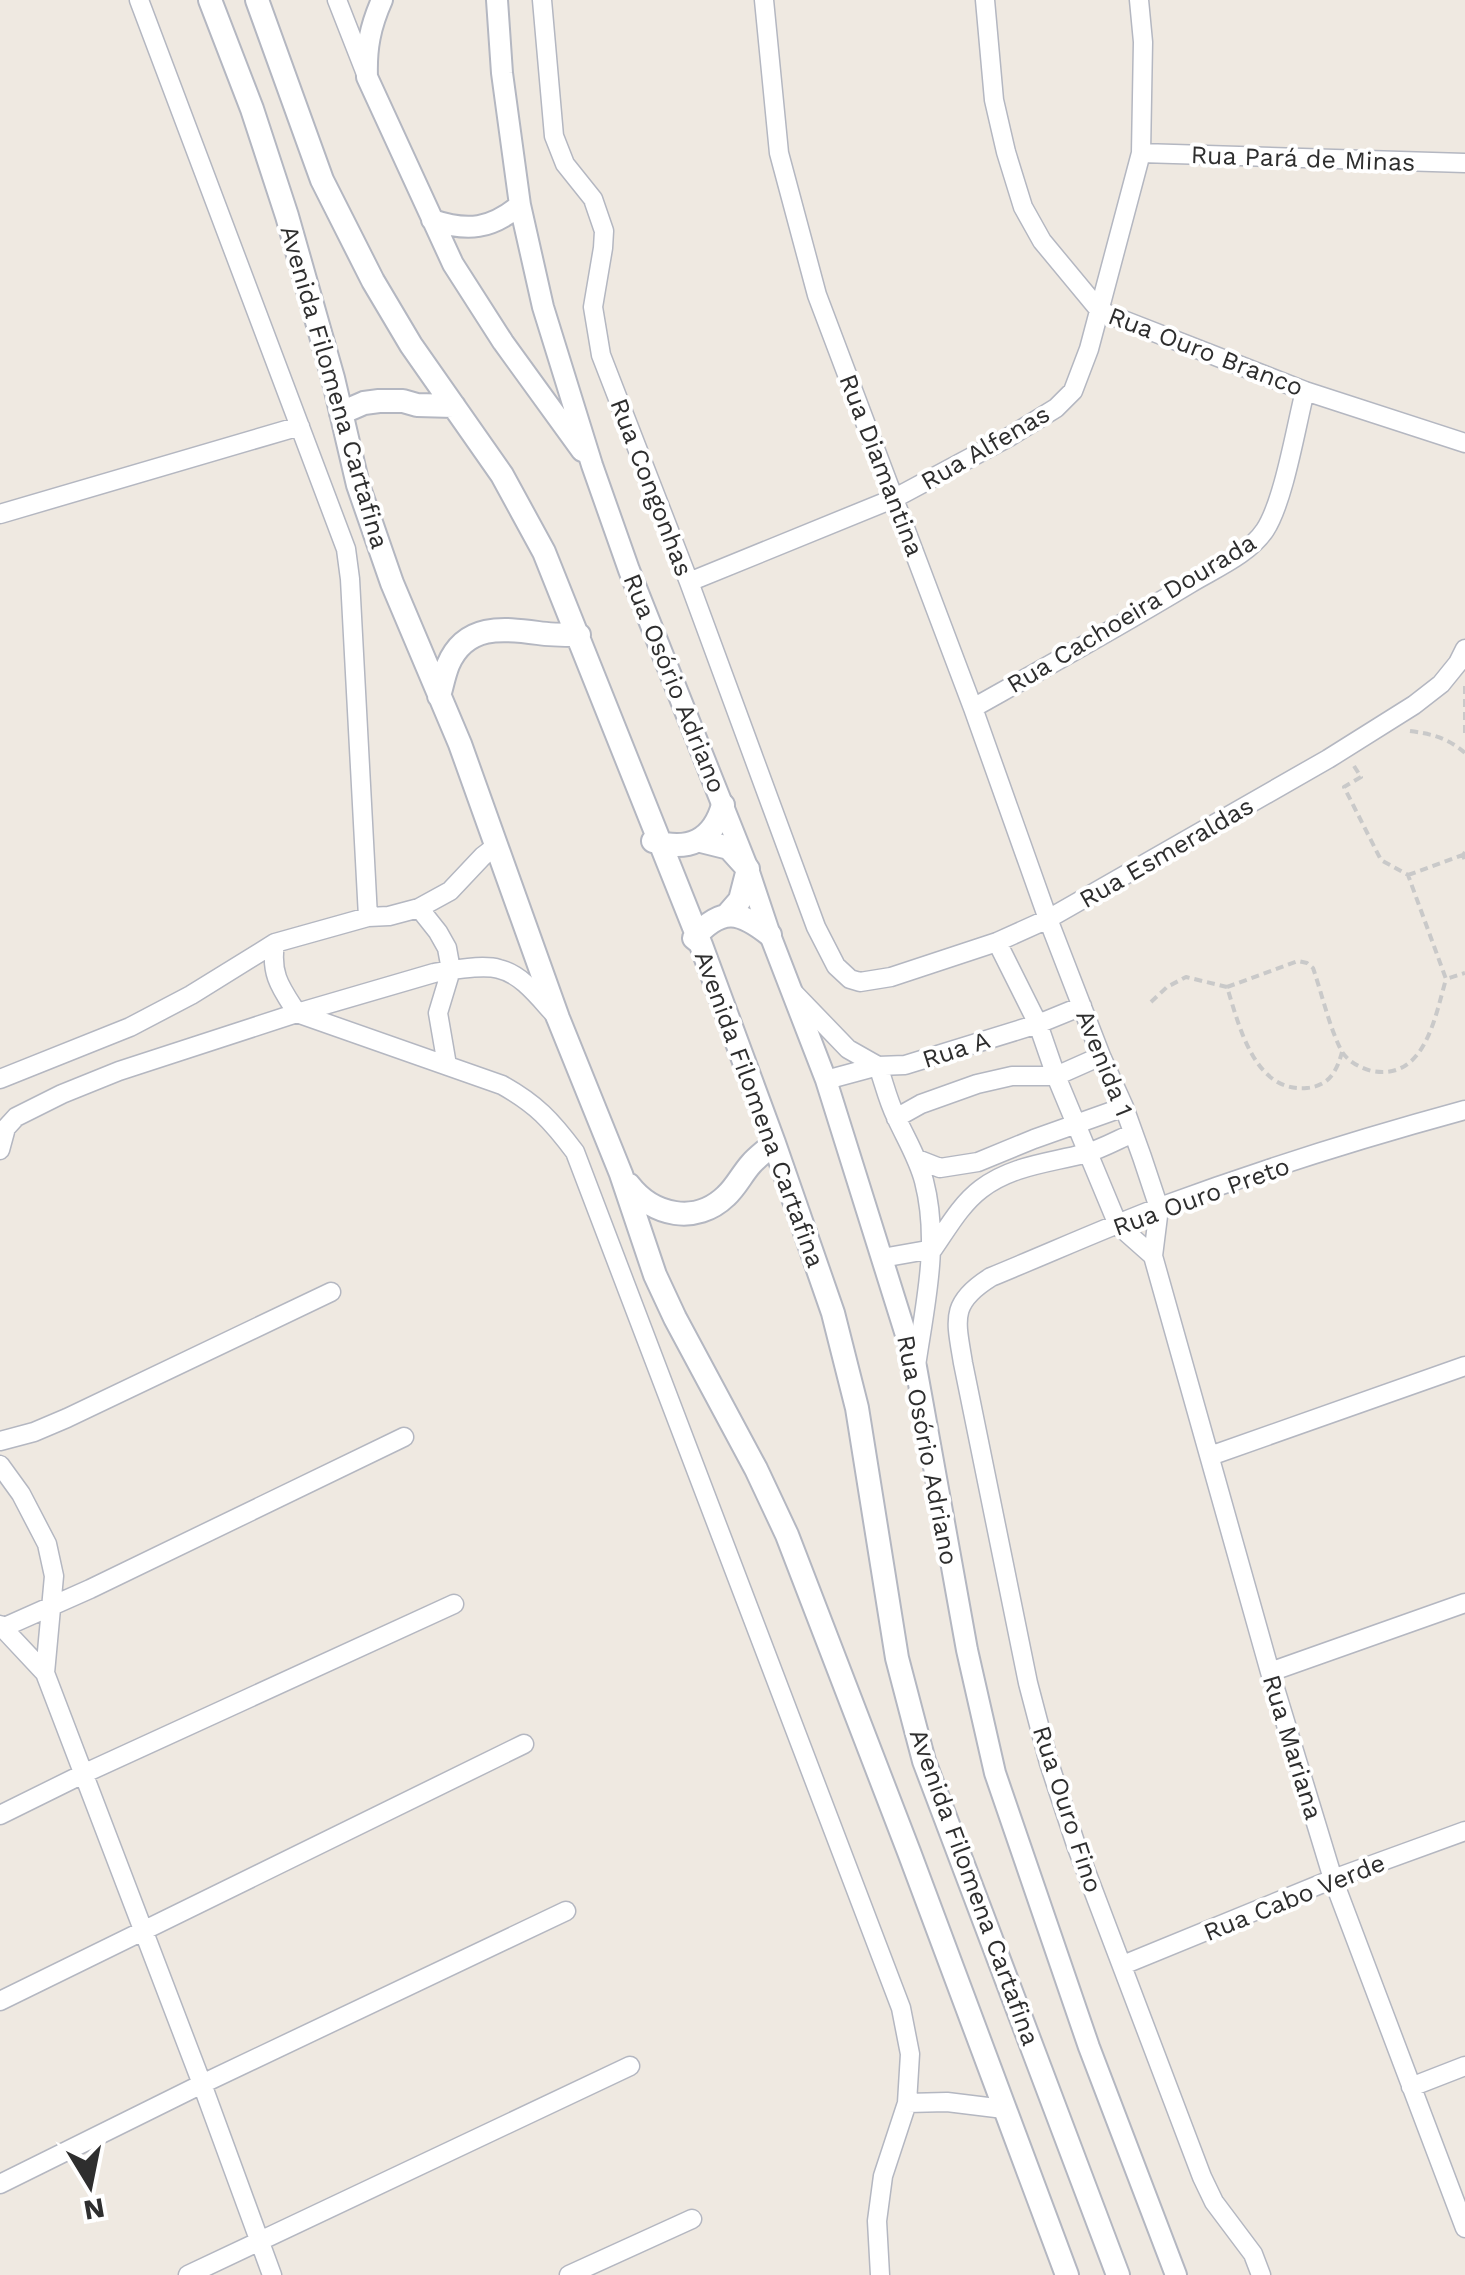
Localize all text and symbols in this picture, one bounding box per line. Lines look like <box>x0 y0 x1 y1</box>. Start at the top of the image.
street label: Rua Pará de Minas <box>1190 140 1416 177</box>
street label: Avenida Filomena Cartafina <box>274 222 395 552</box>
street label: Rua Ouro Branco <box>1104 301 1307 402</box>
street label: Rua Diamantina <box>833 370 930 560</box>
street label: Rua Congonhas <box>604 394 699 580</box>
street label: Rua Alfenas <box>916 399 1055 496</box>
street label: Rua Cachoeira Dourada <box>1002 528 1261 699</box>
street label: Rua Osório Adriano <box>617 569 732 797</box>
street label: Rua Esmeraldas <box>1074 791 1258 914</box>
street label: Avenida Filomena Cartafina <box>689 947 830 1271</box>
street label: Avenida 1 <box>1070 1006 1139 1121</box>
street label: Rua A <box>919 1025 994 1074</box>
street label: Rua Ouro Preto <box>1109 1151 1293 1242</box>
street label: Rua Osório Adriano <box>891 1333 964 1567</box>
street label: Rua Mariana <box>1257 1671 1328 1823</box>
street label: Rua Ouro Fino <box>1027 1722 1108 1896</box>
street label: Avenida Filomena Cartafina <box>904 1725 1045 2049</box>
street label: Rua Cabo Verde <box>1199 1848 1389 1947</box>
north arrow <box>40 2135 140 2235</box>
text: N <box>81 2191 107 2227</box>

